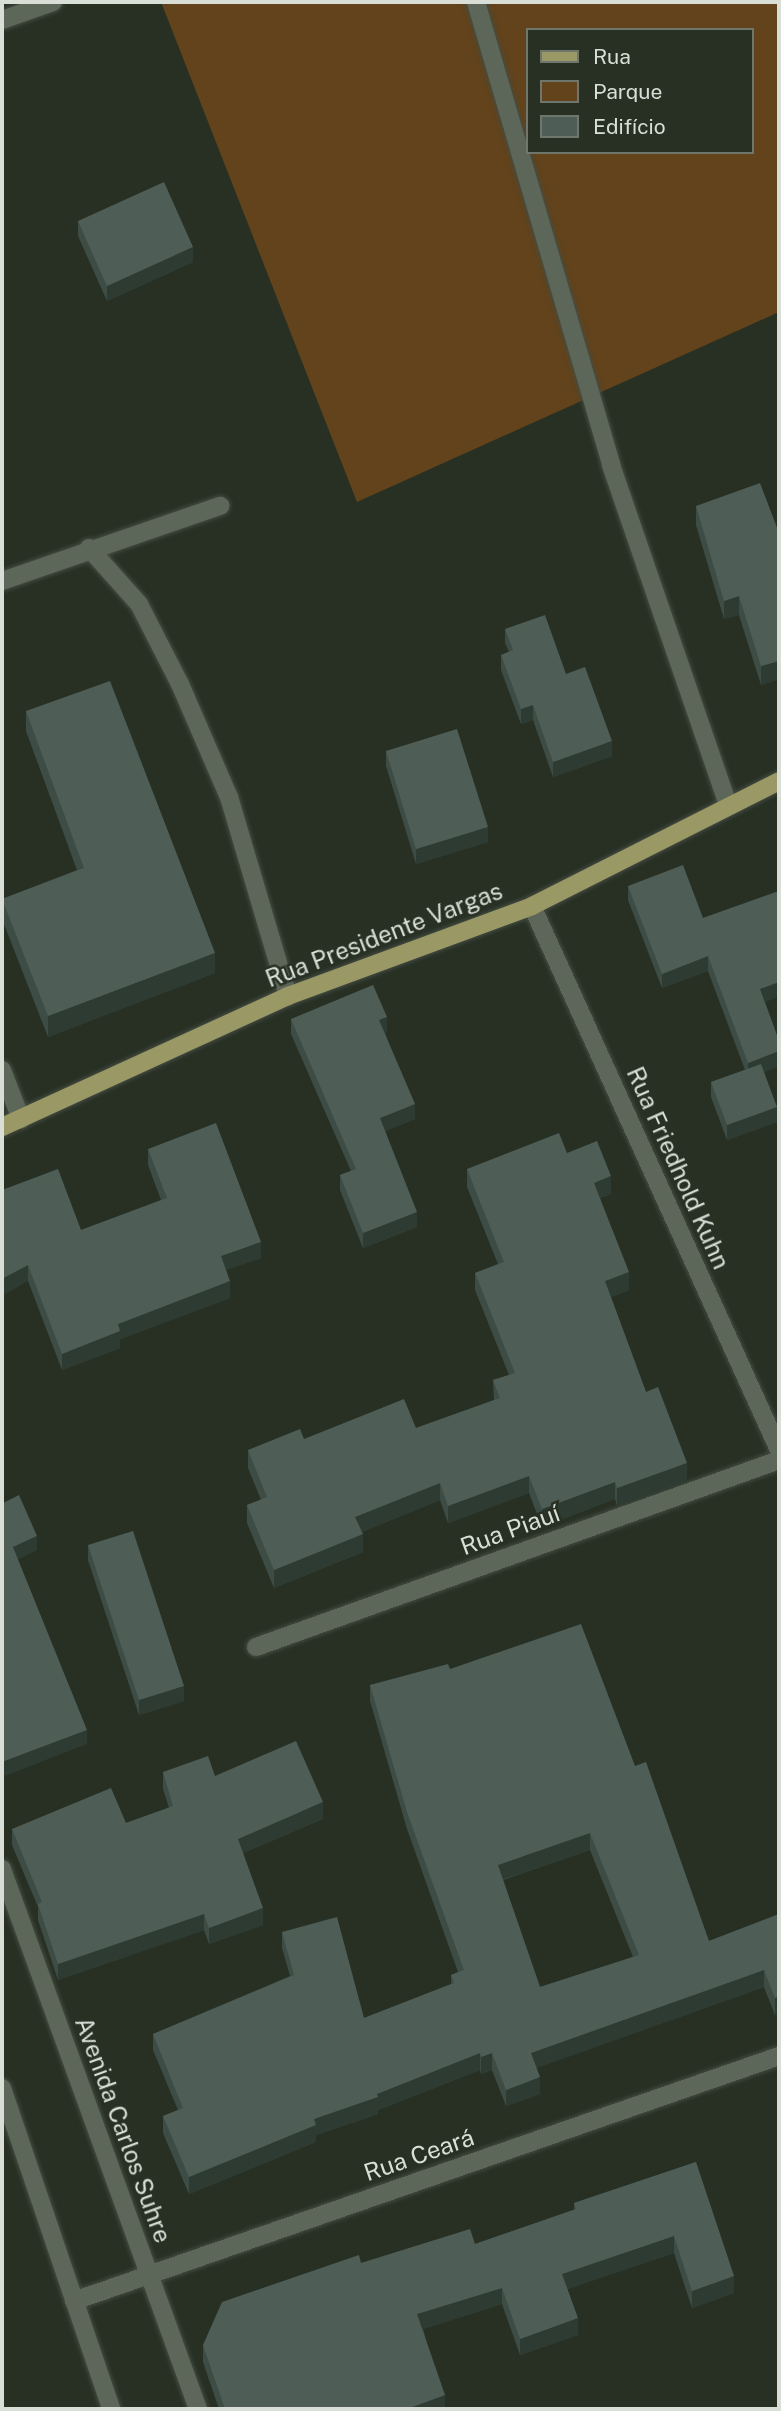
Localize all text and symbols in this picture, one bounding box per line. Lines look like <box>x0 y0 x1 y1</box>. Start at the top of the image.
legend <box>526 28 753 154</box>
text: Rua <box>593 44 631 69</box>
text: Parque <box>593 79 662 104</box>
text: Edifício <box>593 114 666 139</box>
street label: Rua Presidente Vargas <box>261 876 507 994</box>
street label: Rua Friedhold Kuhn <box>620 1062 736 1274</box>
street label: Rua Piauí <box>456 1499 564 1561</box>
street label: Avenida Carlos Suhre <box>69 2013 177 2247</box>
street label: Rua Ceará <box>360 2123 478 2187</box>

